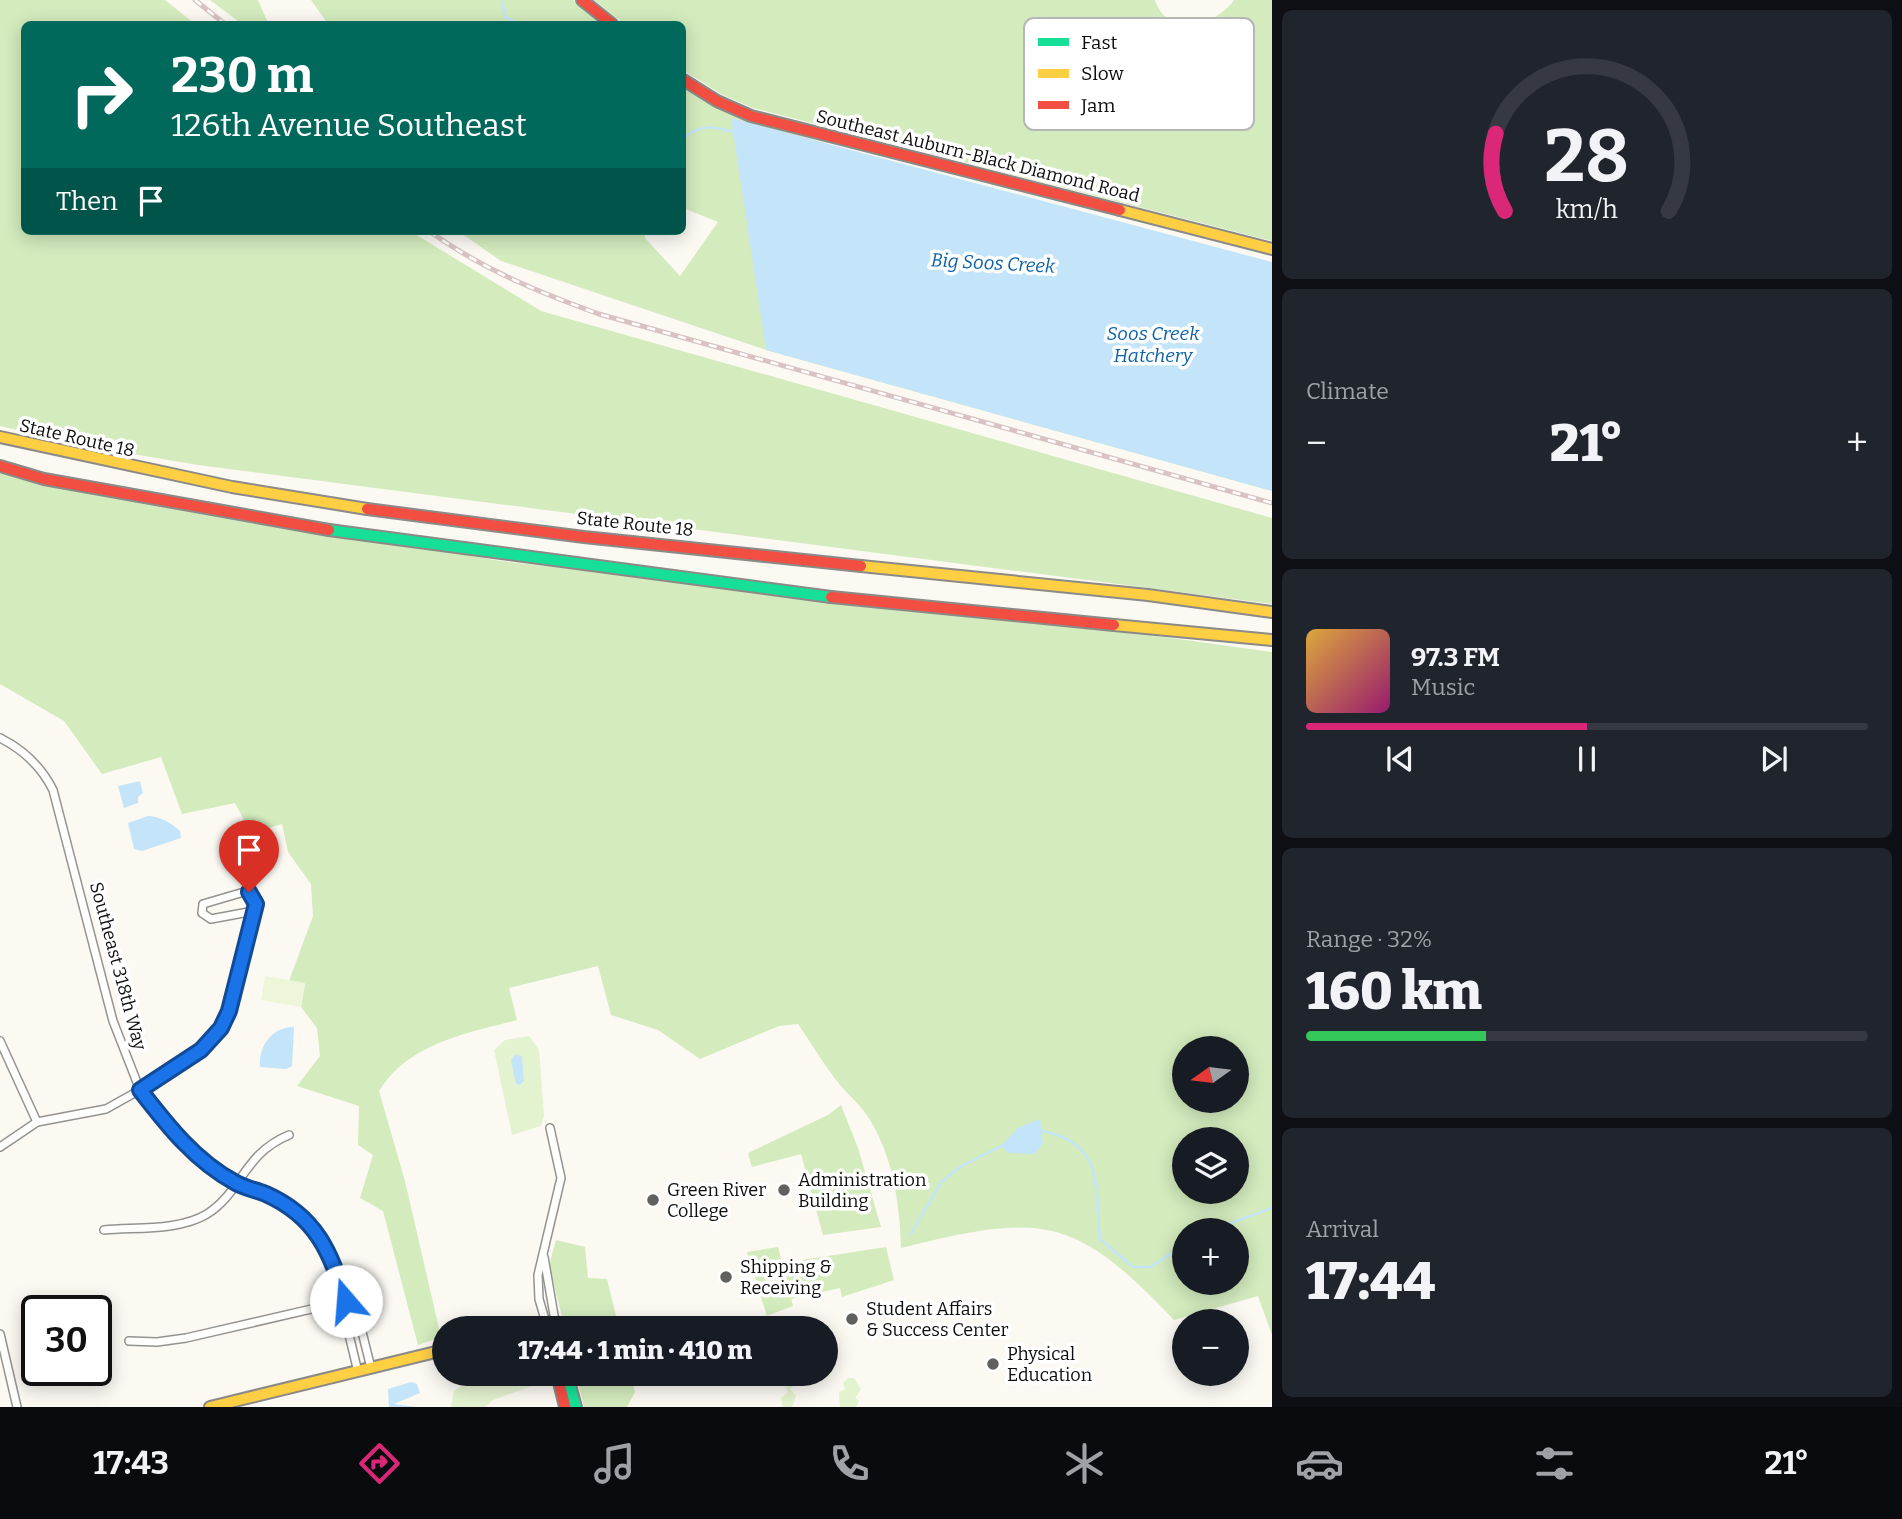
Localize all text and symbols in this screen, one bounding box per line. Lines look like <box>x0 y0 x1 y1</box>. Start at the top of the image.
legend <box>1024 18 1254 130</box>
text: Fast <box>1081 31 1118 54</box>
text: 230 m <box>171 46 314 105</box>
icon: right <box>56 49 147 140</box>
text: Slow <box>1081 62 1124 85</box>
text: Jam <box>1080 94 1115 117</box>
street label: Southeast Auburn-Black Diamond Road <box>814 105 1142 207</box>
text: 126th Avenue Southeast <box>171 106 527 144</box>
text: 28 <box>1545 113 1629 200</box>
icon: arrive <box>132 182 170 220</box>
text: Then <box>56 186 118 217</box>
text: km/h <box>1556 195 1618 225</box>
water label: Big Soos Creek <box>930 248 1056 278</box>
water label: Soos Creek Hatchery <box>1107 322 1200 367</box>
text: Climate <box>1306 377 1389 405</box>
text: 21° <box>1550 412 1623 475</box>
street label: State Route 18 <box>17 414 137 462</box>
text: − <box>1306 420 1327 466</box>
text: + <box>1846 420 1868 466</box>
street label: State Route 18 <box>576 507 694 541</box>
text: 97.3 FM <box>1411 642 1500 673</box>
text: Music <box>1411 673 1475 701</box>
icon: previous <box>1381 740 1419 778</box>
icon: pause <box>1568 740 1606 778</box>
icon: next <box>1755 740 1793 778</box>
pin <box>219 820 279 892</box>
icon: arrive <box>230 831 268 869</box>
street label: Southeast 318th Way <box>85 880 151 1053</box>
text: Range · 32% <box>1306 925 1432 953</box>
text: 160 km <box>1306 960 1482 1023</box>
north arrow <box>1172 1036 1250 1113</box>
map controls <box>1172 1036 1249 1386</box>
button: layers <box>1172 1127 1249 1204</box>
place label: Administration Building <box>798 1169 927 1212</box>
place label: Green River College <box>667 1179 766 1222</box>
marker: Administration Building <box>776 1182 792 1198</box>
marker: Green River College <box>645 1192 661 1208</box>
text: Arrival <box>1306 1215 1379 1243</box>
button: + <box>1172 1218 1249 1295</box>
text: 17:44 <box>1306 1250 1435 1313</box>
place label: Shipping & Receiving <box>740 1256 832 1299</box>
position arrow <box>309 1264 383 1338</box>
marker: Shipping & Receiving <box>718 1269 734 1285</box>
speed limit sign: 30 <box>21 1295 112 1386</box>
place label: Student Affairs & Success Center <box>866 1298 1009 1341</box>
button: − <box>1172 1309 1249 1386</box>
marker: Student Affairs & Success Center <box>844 1311 860 1327</box>
text: 17:44 · 1 min · 410 m <box>518 1335 752 1366</box>
place label: Physical Education <box>1007 1343 1093 1386</box>
marker: Physical Education <box>985 1356 1001 1372</box>
icon: directions <box>355 1439 404 1488</box>
icon: music <box>590 1439 639 1488</box>
icon: phone <box>825 1439 874 1488</box>
icon: climate <box>1060 1439 1109 1488</box>
icon: car <box>1295 1439 1344 1488</box>
icon: filters <box>1530 1439 1579 1488</box>
text: 17:43 <box>93 1444 169 1482</box>
text: 21° <box>1764 1444 1809 1482</box>

